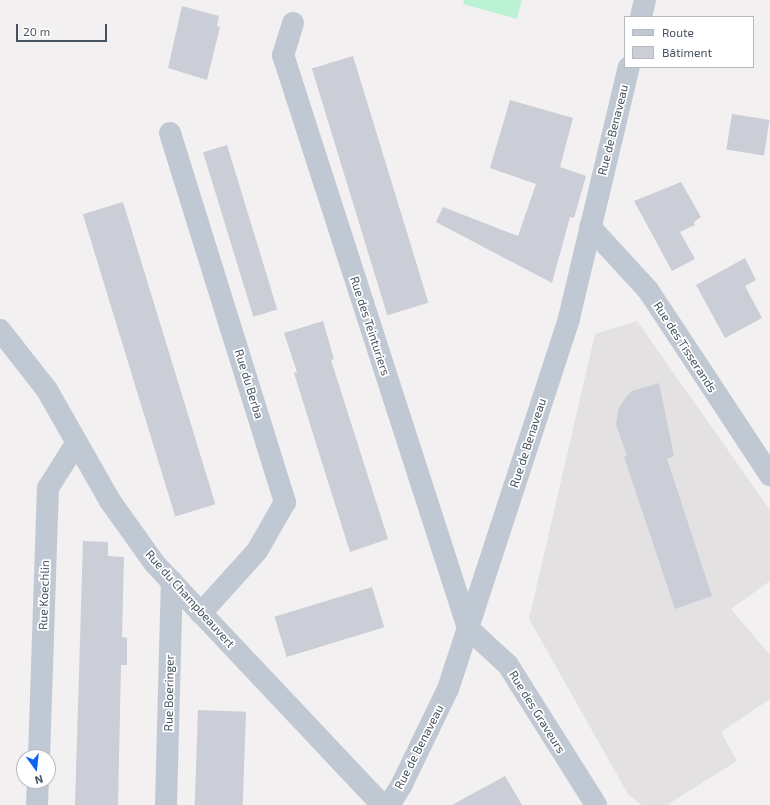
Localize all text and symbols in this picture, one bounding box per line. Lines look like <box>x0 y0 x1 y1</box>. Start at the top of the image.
scale bar <box>18 16 109 42</box>
legend <box>624 16 754 68</box>
text: 20 m <box>23 24 50 38</box>
text: Route <box>662 25 694 39</box>
text: Bâtiment <box>662 45 712 59</box>
street label: Rue de Benaveau <box>595 83 631 177</box>
street label: Rue des Teinturiers <box>347 274 393 378</box>
street label: Rue des Tisserands <box>650 299 720 395</box>
street label: Rue du Berba <box>232 348 266 420</box>
street label: Rue de Benaveau <box>507 397 549 489</box>
street label: Rue du Champbeauvert <box>142 547 238 651</box>
street label: Rue Koechlin <box>36 560 52 630</box>
street label: Rue Boeringer <box>161 655 177 731</box>
street label: Rue des Graveurs <box>506 668 568 756</box>
street label: Rue de Benaveau <box>391 702 447 792</box>
north arrow <box>16 749 56 789</box>
text: N <box>33 773 45 787</box>

